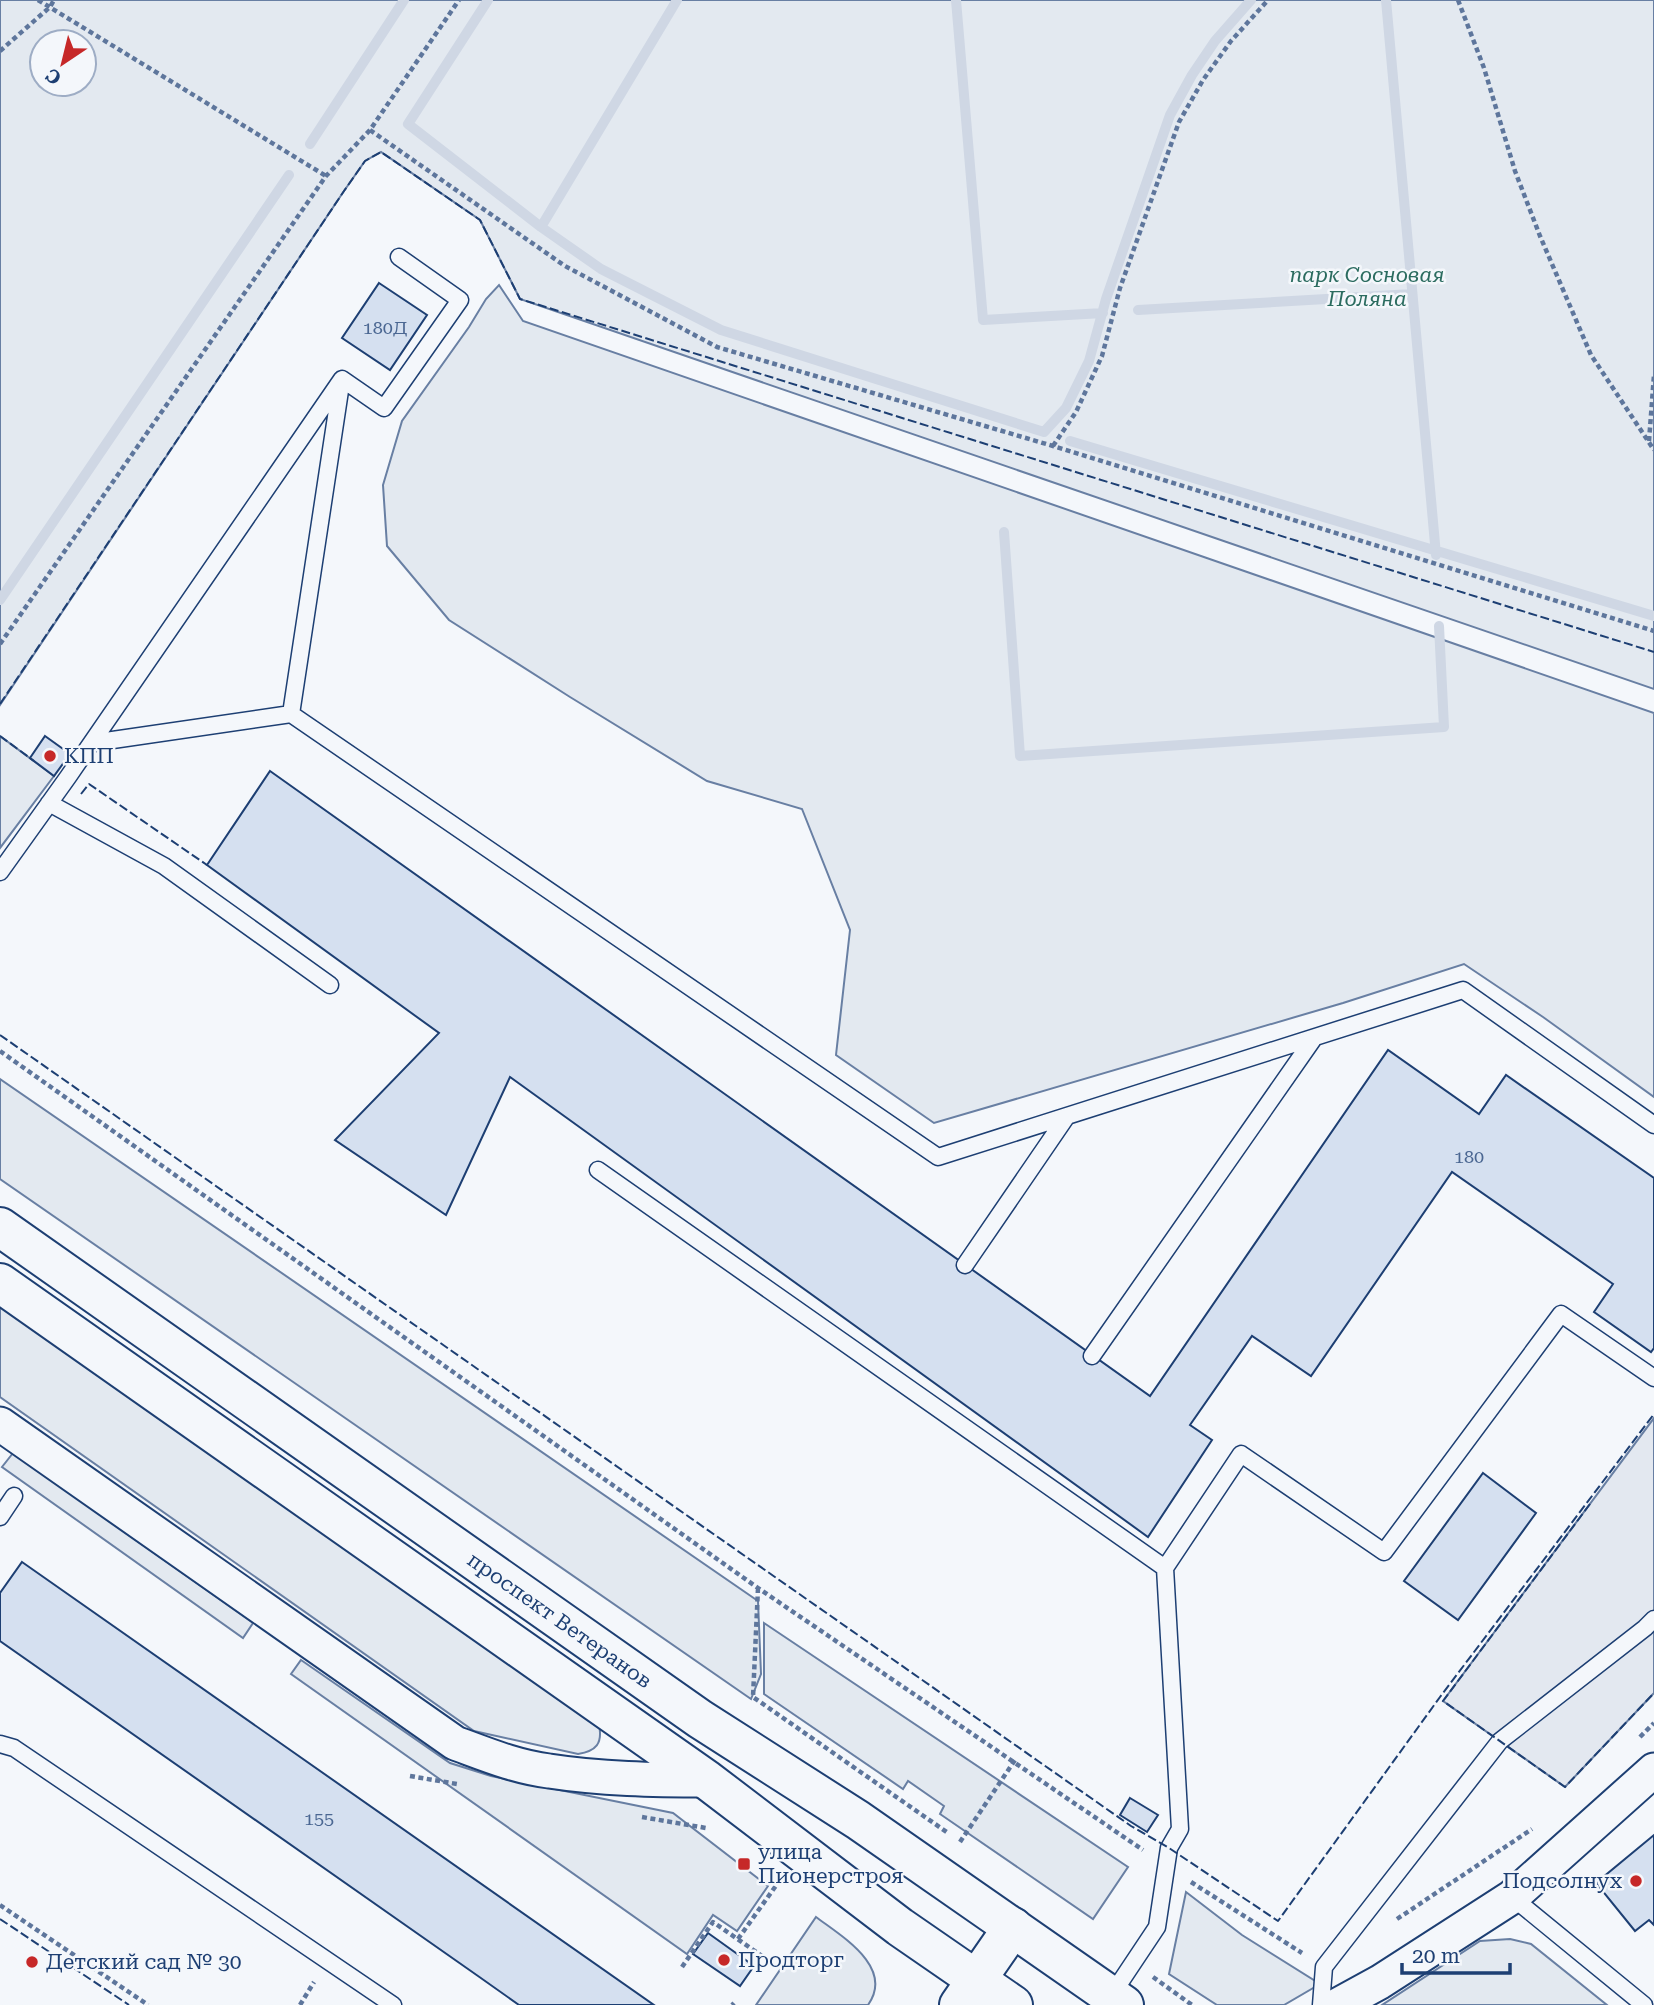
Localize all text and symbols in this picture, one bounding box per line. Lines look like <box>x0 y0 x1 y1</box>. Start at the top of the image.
north arrow <box>28 28 98 98</box>
text: С <box>41 63 66 90</box>
park label: парк Сосновая Поляна <box>1289 263 1445 311</box>
house number: 180Д <box>363 317 407 338</box>
place label: КПП <box>64 744 114 768</box>
marker: КПП <box>42 748 58 764</box>
house number: 180 <box>1454 1146 1484 1167</box>
street label: проспект Ветеранов <box>463 1547 656 1693</box>
house number: 155 <box>304 1808 334 1829</box>
place label: улица Пионерстроя <box>758 1840 903 1888</box>
marker: улица Пионерстроя <box>736 1856 752 1872</box>
place label: Подсолнух <box>1502 1869 1622 1893</box>
marker: Подсолнух <box>1628 1873 1644 1889</box>
scale bar <box>1402 1932 1510 1976</box>
text: 20 m <box>1412 1944 1460 1968</box>
place label: Продторг <box>738 1948 844 1972</box>
place label: Детский сад № 30 <box>46 1950 242 1974</box>
marker: Продторг <box>716 1952 732 1968</box>
marker: Детский сад № 30 <box>24 1954 40 1970</box>

